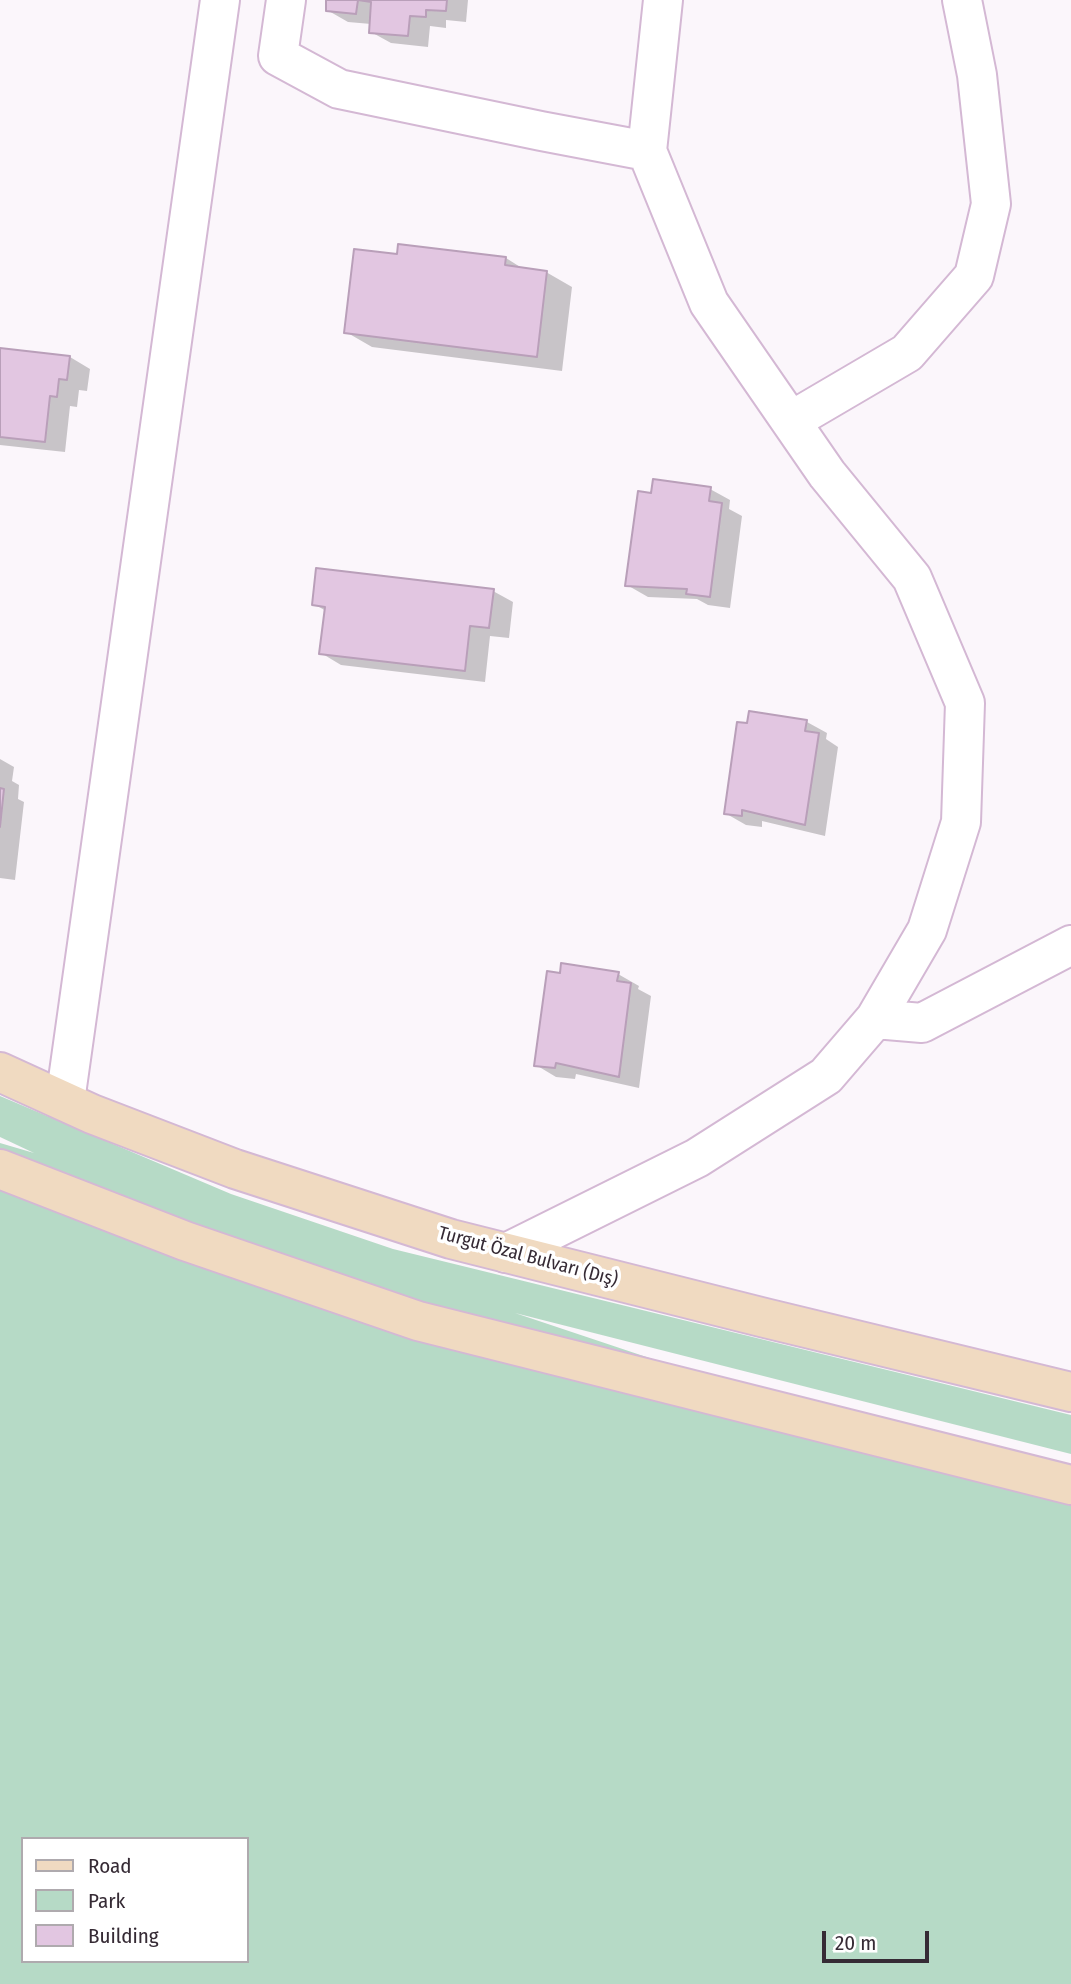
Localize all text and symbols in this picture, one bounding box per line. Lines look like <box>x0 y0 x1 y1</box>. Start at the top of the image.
street label: Turgut Özal Bulvarı (Dış) <box>436 1222 620 1292</box>
legend <box>21 1837 248 1963</box>
text: Road <box>88 1853 132 1879</box>
text: Park <box>88 1888 125 1914</box>
scale bar <box>826 1918 933 1962</box>
text: Building <box>88 1923 159 1949</box>
text: 20 m <box>835 1930 876 1956</box>

